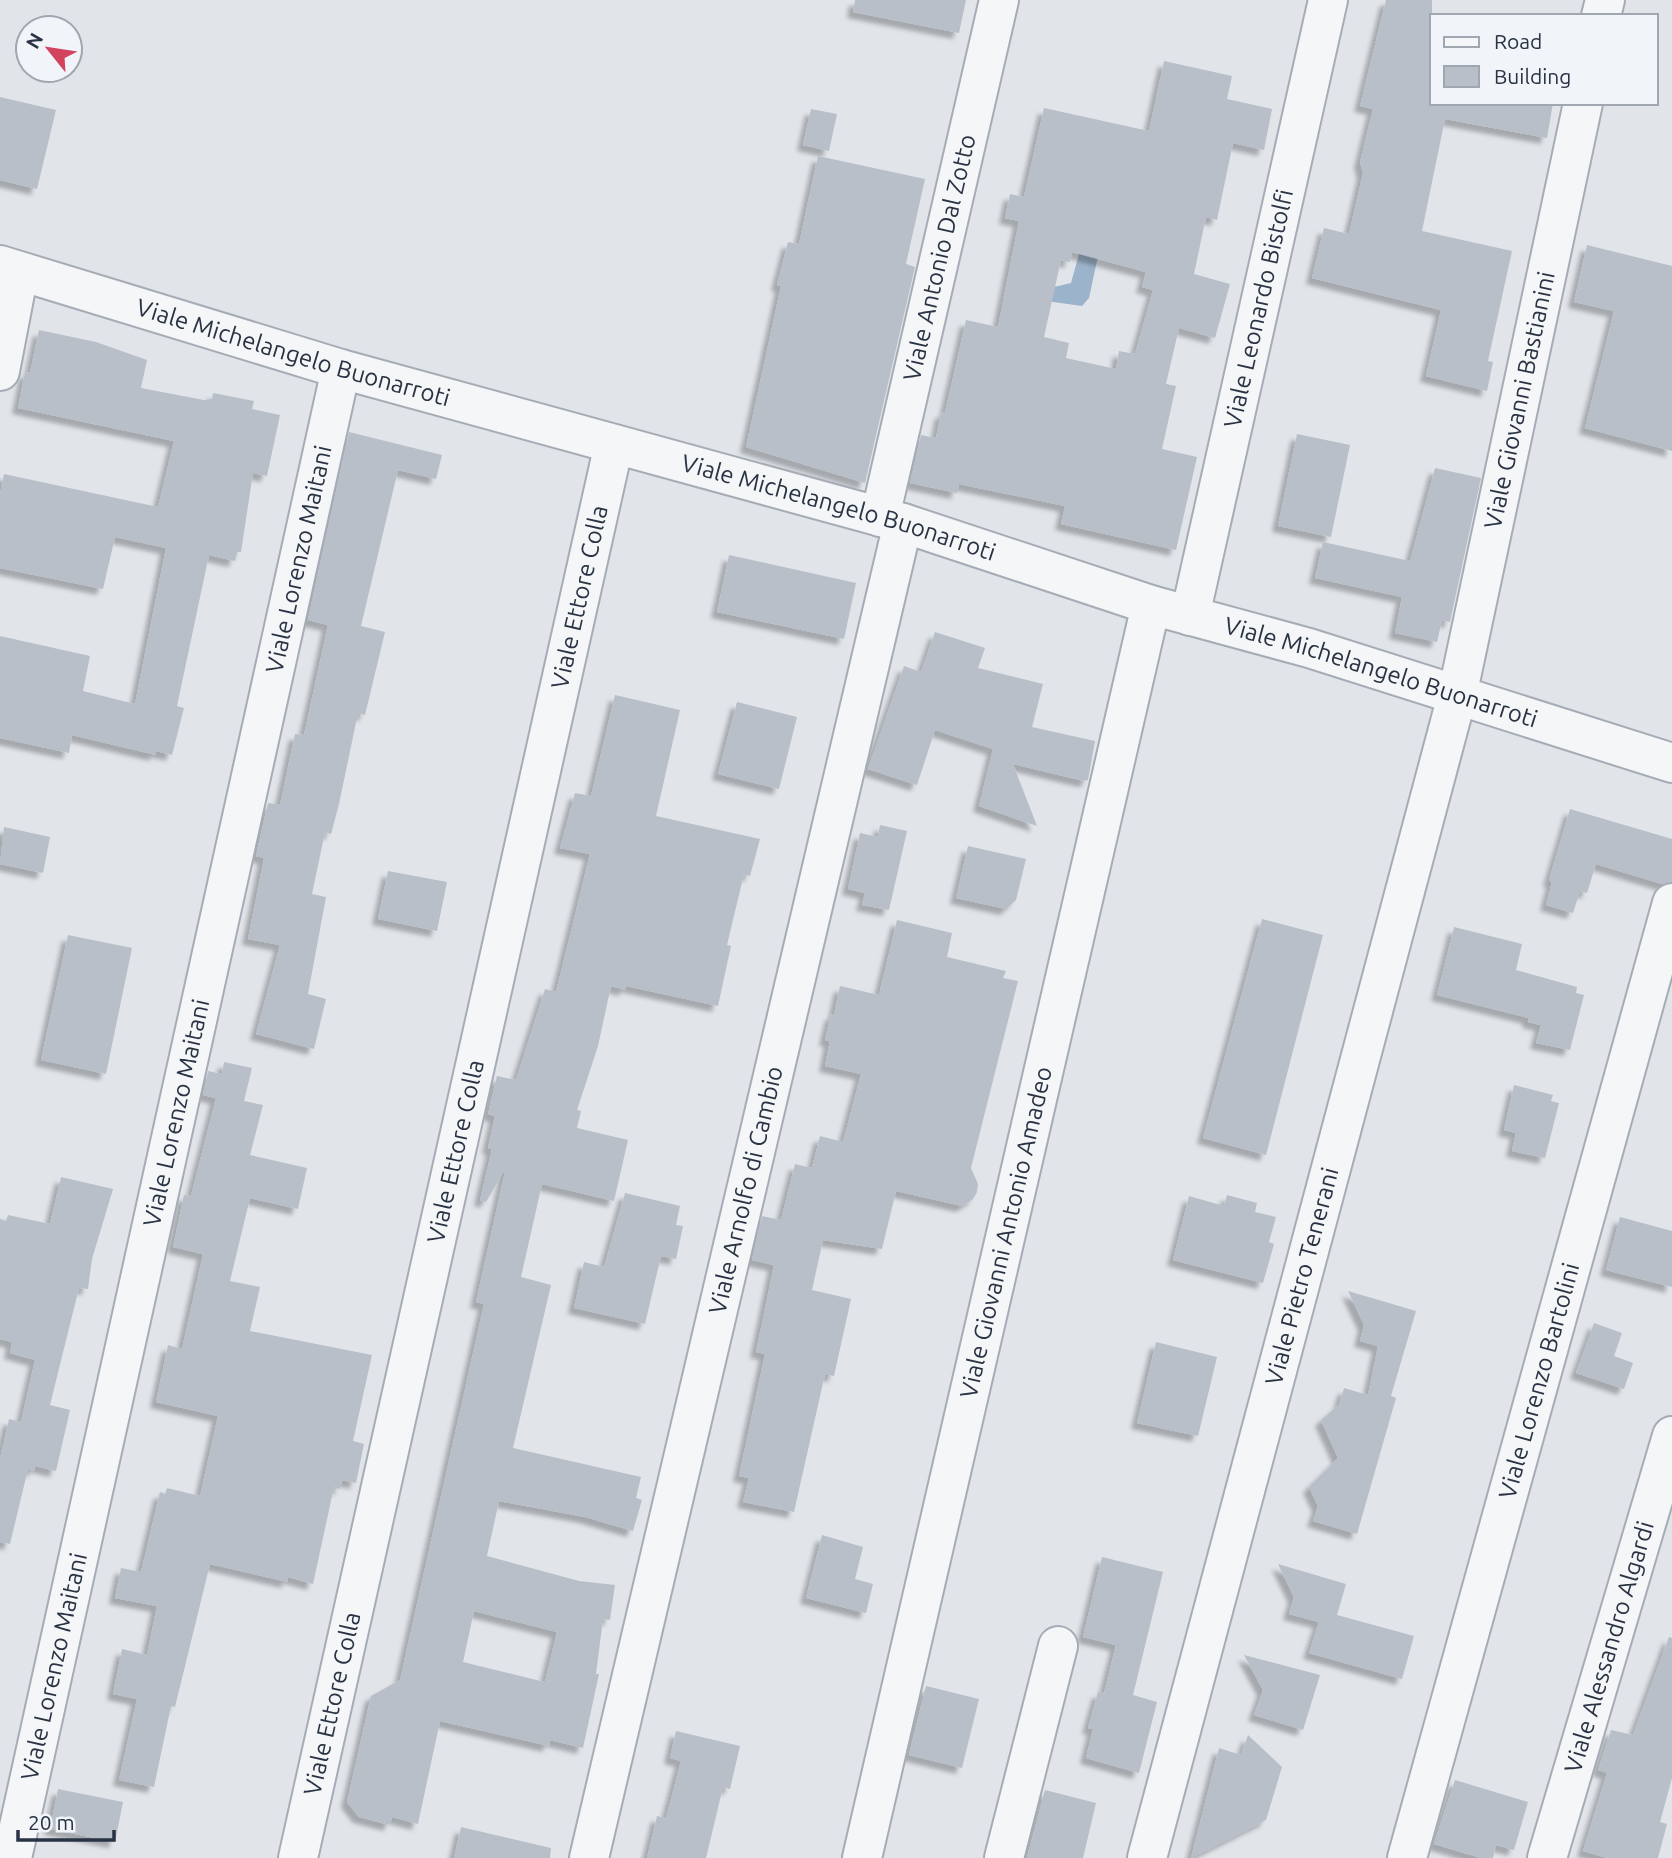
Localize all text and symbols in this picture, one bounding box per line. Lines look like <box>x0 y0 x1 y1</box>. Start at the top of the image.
north arrow <box>14 14 84 84</box>
legend <box>1430 14 1658 105</box>
text: N <box>21 29 47 52</box>
text: Road <box>1494 29 1542 53</box>
text: Building <box>1494 64 1571 88</box>
street label: Viale Antonio Dal Zotto <box>898 132 981 384</box>
street label: Viale Leonardo Bistolfi <box>1219 187 1298 430</box>
street label: Viale Giovanni Bastianini <box>1479 269 1560 531</box>
street label: Viale Michelangelo Buonarroti <box>133 293 453 411</box>
street label: Viale Lorenzo Maitani <box>260 443 337 676</box>
street label: Viale Michelangelo Buonarroti <box>678 449 999 566</box>
street label: Viale Ettore Colla <box>546 503 613 691</box>
street label: Viale Michelangelo Buonarroti <box>1221 612 1541 733</box>
street label: Viale Lorenzo Maitani <box>138 997 214 1229</box>
street label: Viale Ettore Colla <box>422 1057 489 1246</box>
street label: Viale Arnolfo di Cambio <box>703 1063 788 1317</box>
street label: Viale Giovanni Antonio Amadeo <box>954 1064 1057 1401</box>
street label: Viale Pietro Tenerani <box>1260 1164 1344 1388</box>
street label: Viale Lorenzo Bartolini <box>1493 1260 1584 1502</box>
street label: Viale Alessandro Algardi <box>1559 1518 1659 1776</box>
street label: Viale Lorenzo Maitani <box>16 1550 92 1783</box>
street label: Viale Ettore Colla <box>298 1609 366 1798</box>
scale bar <box>18 1798 114 1842</box>
text: 20 m <box>28 1810 75 1834</box>

